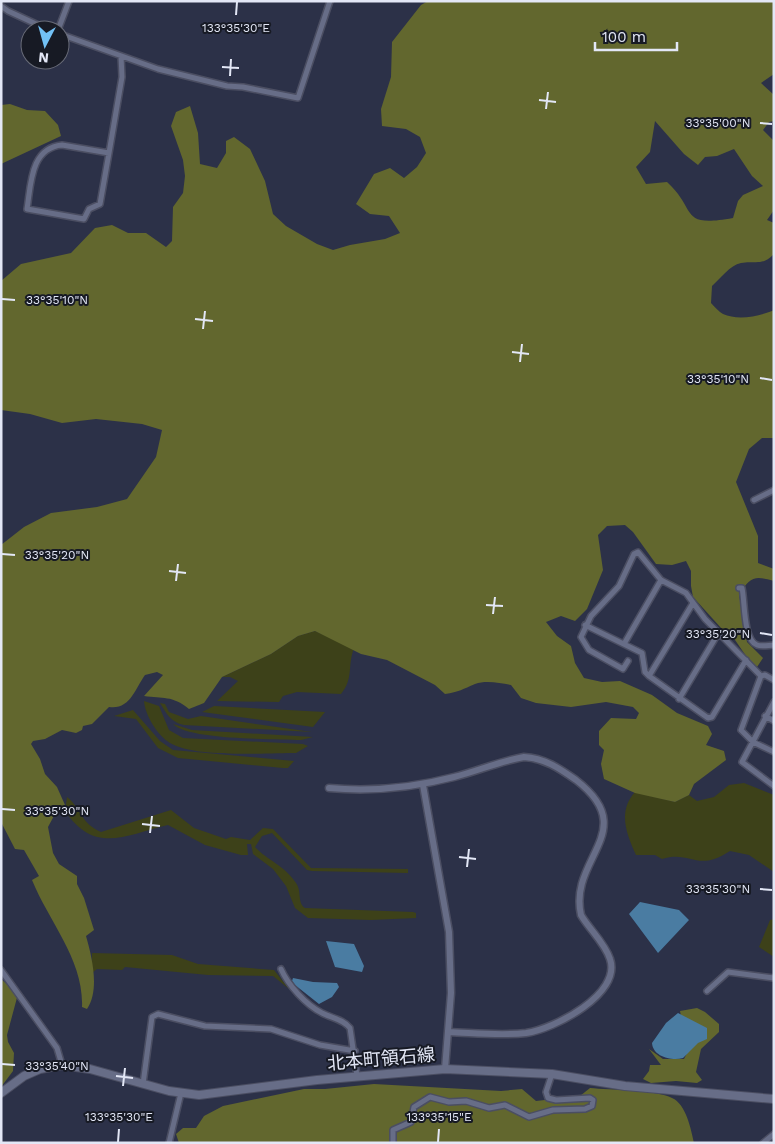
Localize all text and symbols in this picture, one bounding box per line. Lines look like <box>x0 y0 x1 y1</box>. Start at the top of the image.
north arrow <box>20 20 70 70</box>
scale bar <box>595 20 678 52</box>
text: 133°35'30"E <box>202 21 270 35</box>
text: 100 m <box>602 28 646 46</box>
text: N <box>38 49 50 66</box>
text: 33°35'00"N <box>686 116 750 130</box>
text: 33°35'10"N <box>26 293 88 307</box>
text: 33°35'10"N <box>687 372 749 386</box>
text: 33°35'20"N <box>25 548 89 562</box>
text: 33°35'20"N <box>686 627 750 641</box>
text: 33°35'30"N <box>25 804 89 818</box>
text: 33°35'30"N <box>686 882 750 896</box>
street label: 北本町領石線 <box>326 1043 436 1074</box>
text: 33°35'40"N <box>25 1059 89 1073</box>
text: 133°35'30"E <box>85 1110 153 1124</box>
text: 133°35'15"E <box>406 1110 472 1124</box>

